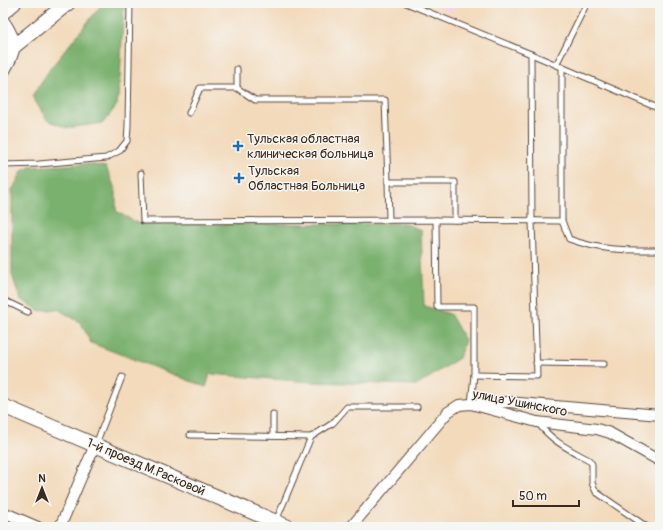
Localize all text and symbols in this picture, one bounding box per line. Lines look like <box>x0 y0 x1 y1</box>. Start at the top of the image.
place label: Тульская областная клиническая больница <box>247 131 374 162</box>
marker: Тульская областная клиническая больница <box>232 140 244 152</box>
place label: Тульская Областная Больница <box>248 163 365 194</box>
marker: Тульская Областная Больница <box>233 172 245 184</box>
street label: улица Ушинского <box>470 386 569 420</box>
street label: 1-й проезд М.Расковой <box>84 435 208 499</box>
north arrow <box>22 468 62 508</box>
text: N <box>38 472 46 485</box>
scale bar <box>513 482 579 508</box>
text: 50 m <box>519 489 547 504</box>

